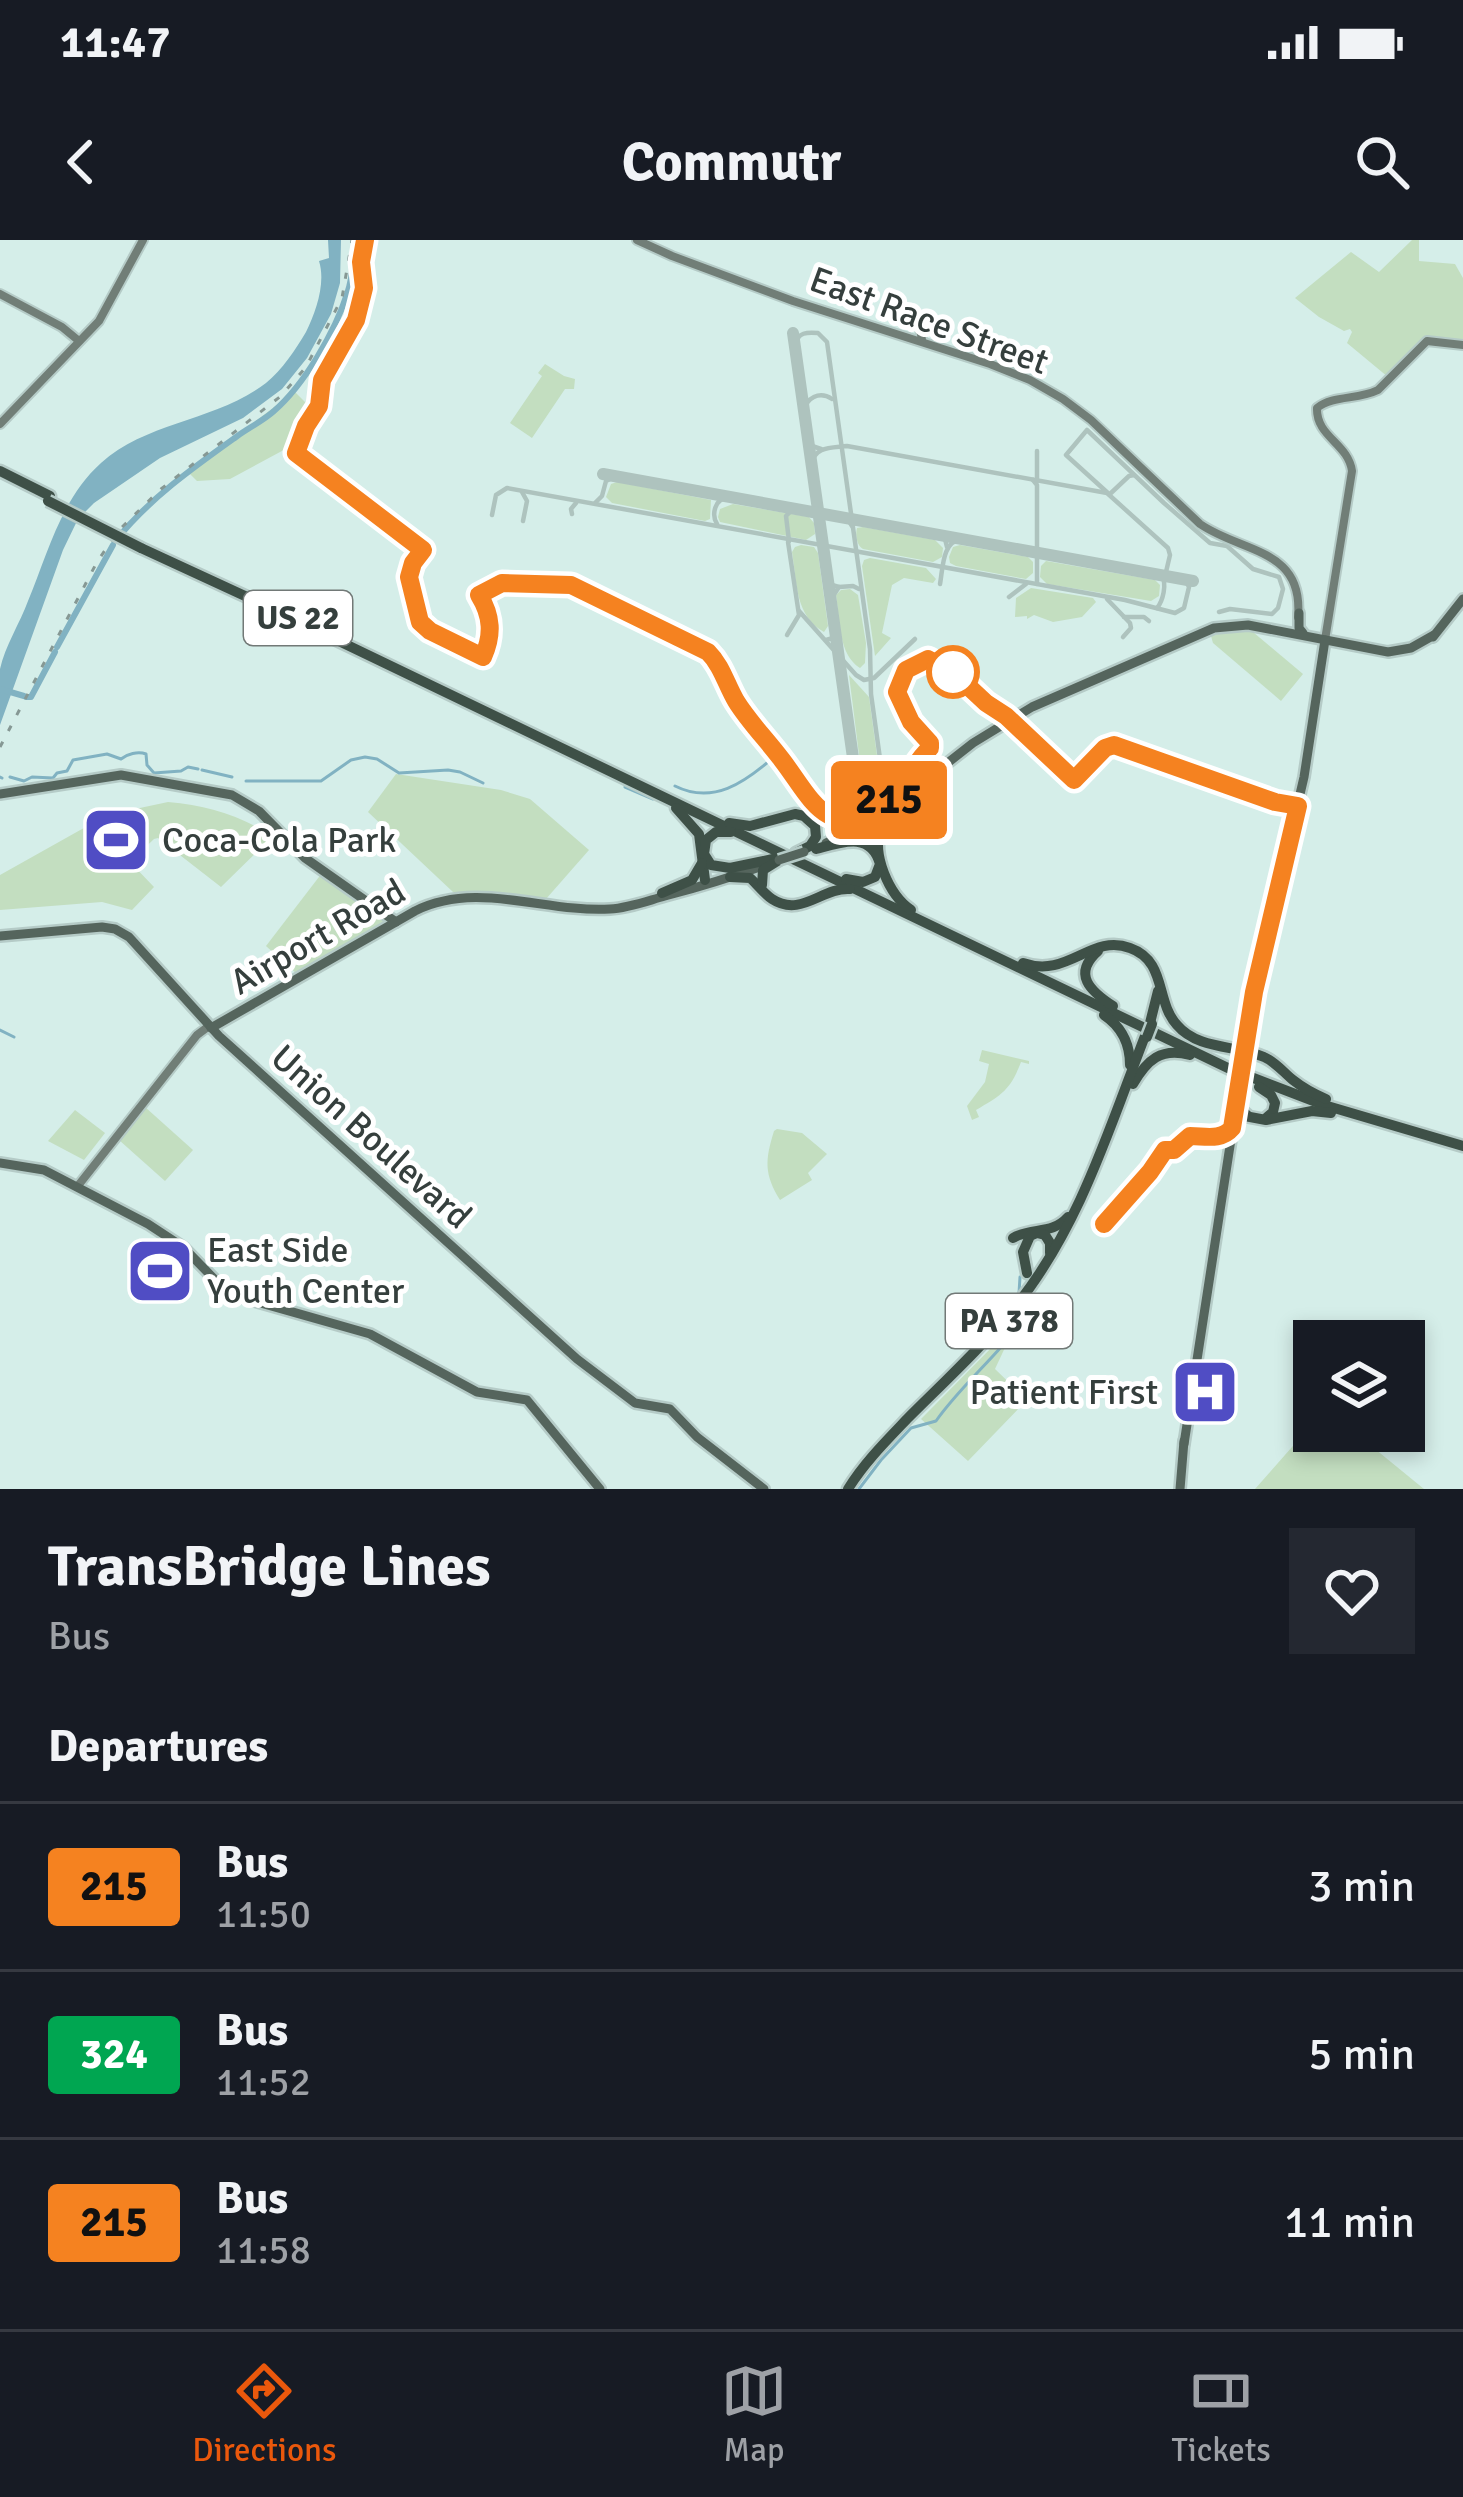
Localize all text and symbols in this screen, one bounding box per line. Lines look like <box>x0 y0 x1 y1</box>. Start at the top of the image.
text: 11:47 <box>60 15 170 70</box>
icon: back <box>48 129 114 195</box>
text: Commutr <box>622 129 841 196</box>
icon: search <box>1349 129 1415 195</box>
street label: East Race Street <box>804 257 1054 385</box>
road number: US 22 <box>244 591 352 645</box>
unlabelled marker <box>928 647 978 697</box>
line badge: 215 <box>820 761 958 839</box>
text: 215 <box>855 774 923 825</box>
sports icon: Coca-Cola Park <box>81 805 151 875</box>
place label: Coca-Cola Park <box>162 818 396 863</box>
street label: Airport Road <box>223 869 413 1005</box>
street label: Union Boulevard <box>261 1035 481 1239</box>
place label: East Side Youth Center <box>207 1228 405 1314</box>
sports icon: East Side Youth Center <box>125 1236 195 1306</box>
road number: PA 378 <box>946 1294 1072 1348</box>
map controls <box>1293 1320 1425 1452</box>
button: layers <box>1293 1320 1425 1452</box>
hospital icon: Patient First <box>1170 1357 1240 1427</box>
place label: Patient First <box>970 1370 1158 1415</box>
button: heart <box>1289 1528 1415 1654</box>
text: TransBridge Lines <box>48 1531 490 1602</box>
text: Bus <box>48 1612 110 1660</box>
text: Departures <box>48 1719 268 1774</box>
text: Bus <box>216 1835 288 1890</box>
text: 3 min <box>1308 1859 1415 1914</box>
text: 215 <box>80 1861 148 1912</box>
text: 11:50 <box>216 1890 311 1938</box>
text: Bus <box>216 2003 288 2058</box>
text: 5 min <box>1308 2027 1415 2082</box>
text: 324 <box>80 2029 148 2080</box>
text: 11:52 <box>216 2058 311 2106</box>
text: Bus <box>216 2171 288 2226</box>
text: 11 min <box>1284 2195 1415 2250</box>
text: 215 <box>80 2197 148 2248</box>
text: 11:58 <box>216 2226 311 2274</box>
tab: Directions <box>192 2358 337 2471</box>
tab: Map <box>721 2358 787 2471</box>
tab: Tickets <box>1172 2358 1271 2471</box>

